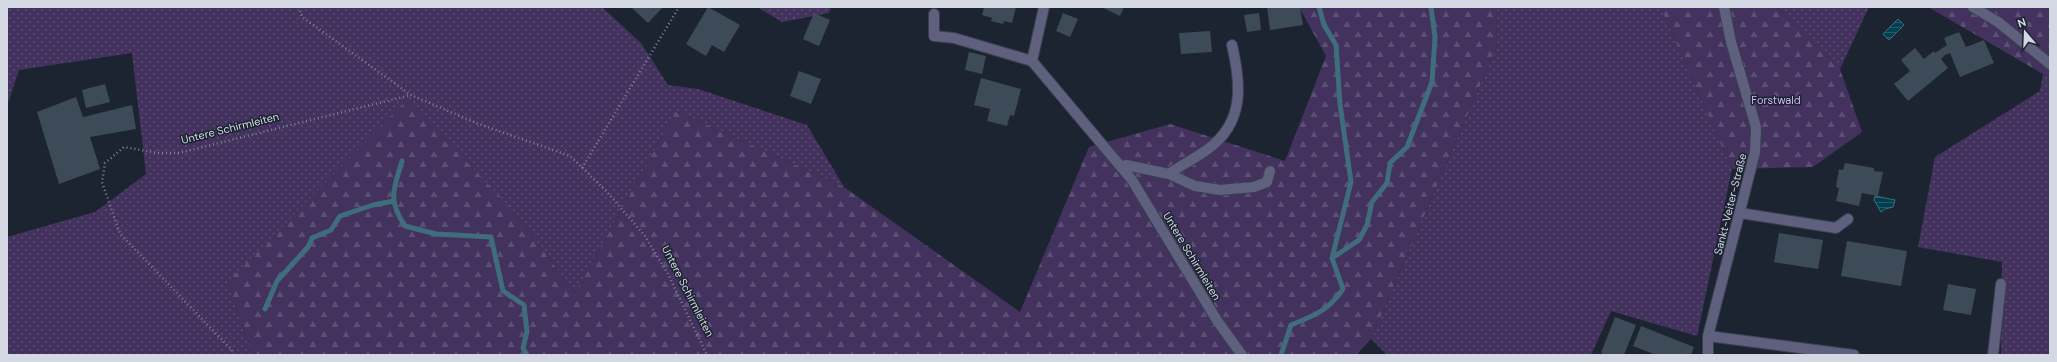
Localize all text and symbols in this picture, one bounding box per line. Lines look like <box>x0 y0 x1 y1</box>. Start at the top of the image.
north arrow <box>2005 12 2045 52</box>
text: N <box>2016 15 2028 30</box>
park label: Forstwald <box>1751 93 1801 107</box>
street label: Untere Schirmleiten <box>180 109 280 147</box>
street label: Sankt-Veiter-Straße <box>1711 152 1749 256</box>
street label: Untere Schirmleiten <box>1160 209 1224 303</box>
street label: Untere Schirmleiten <box>659 243 717 339</box>

